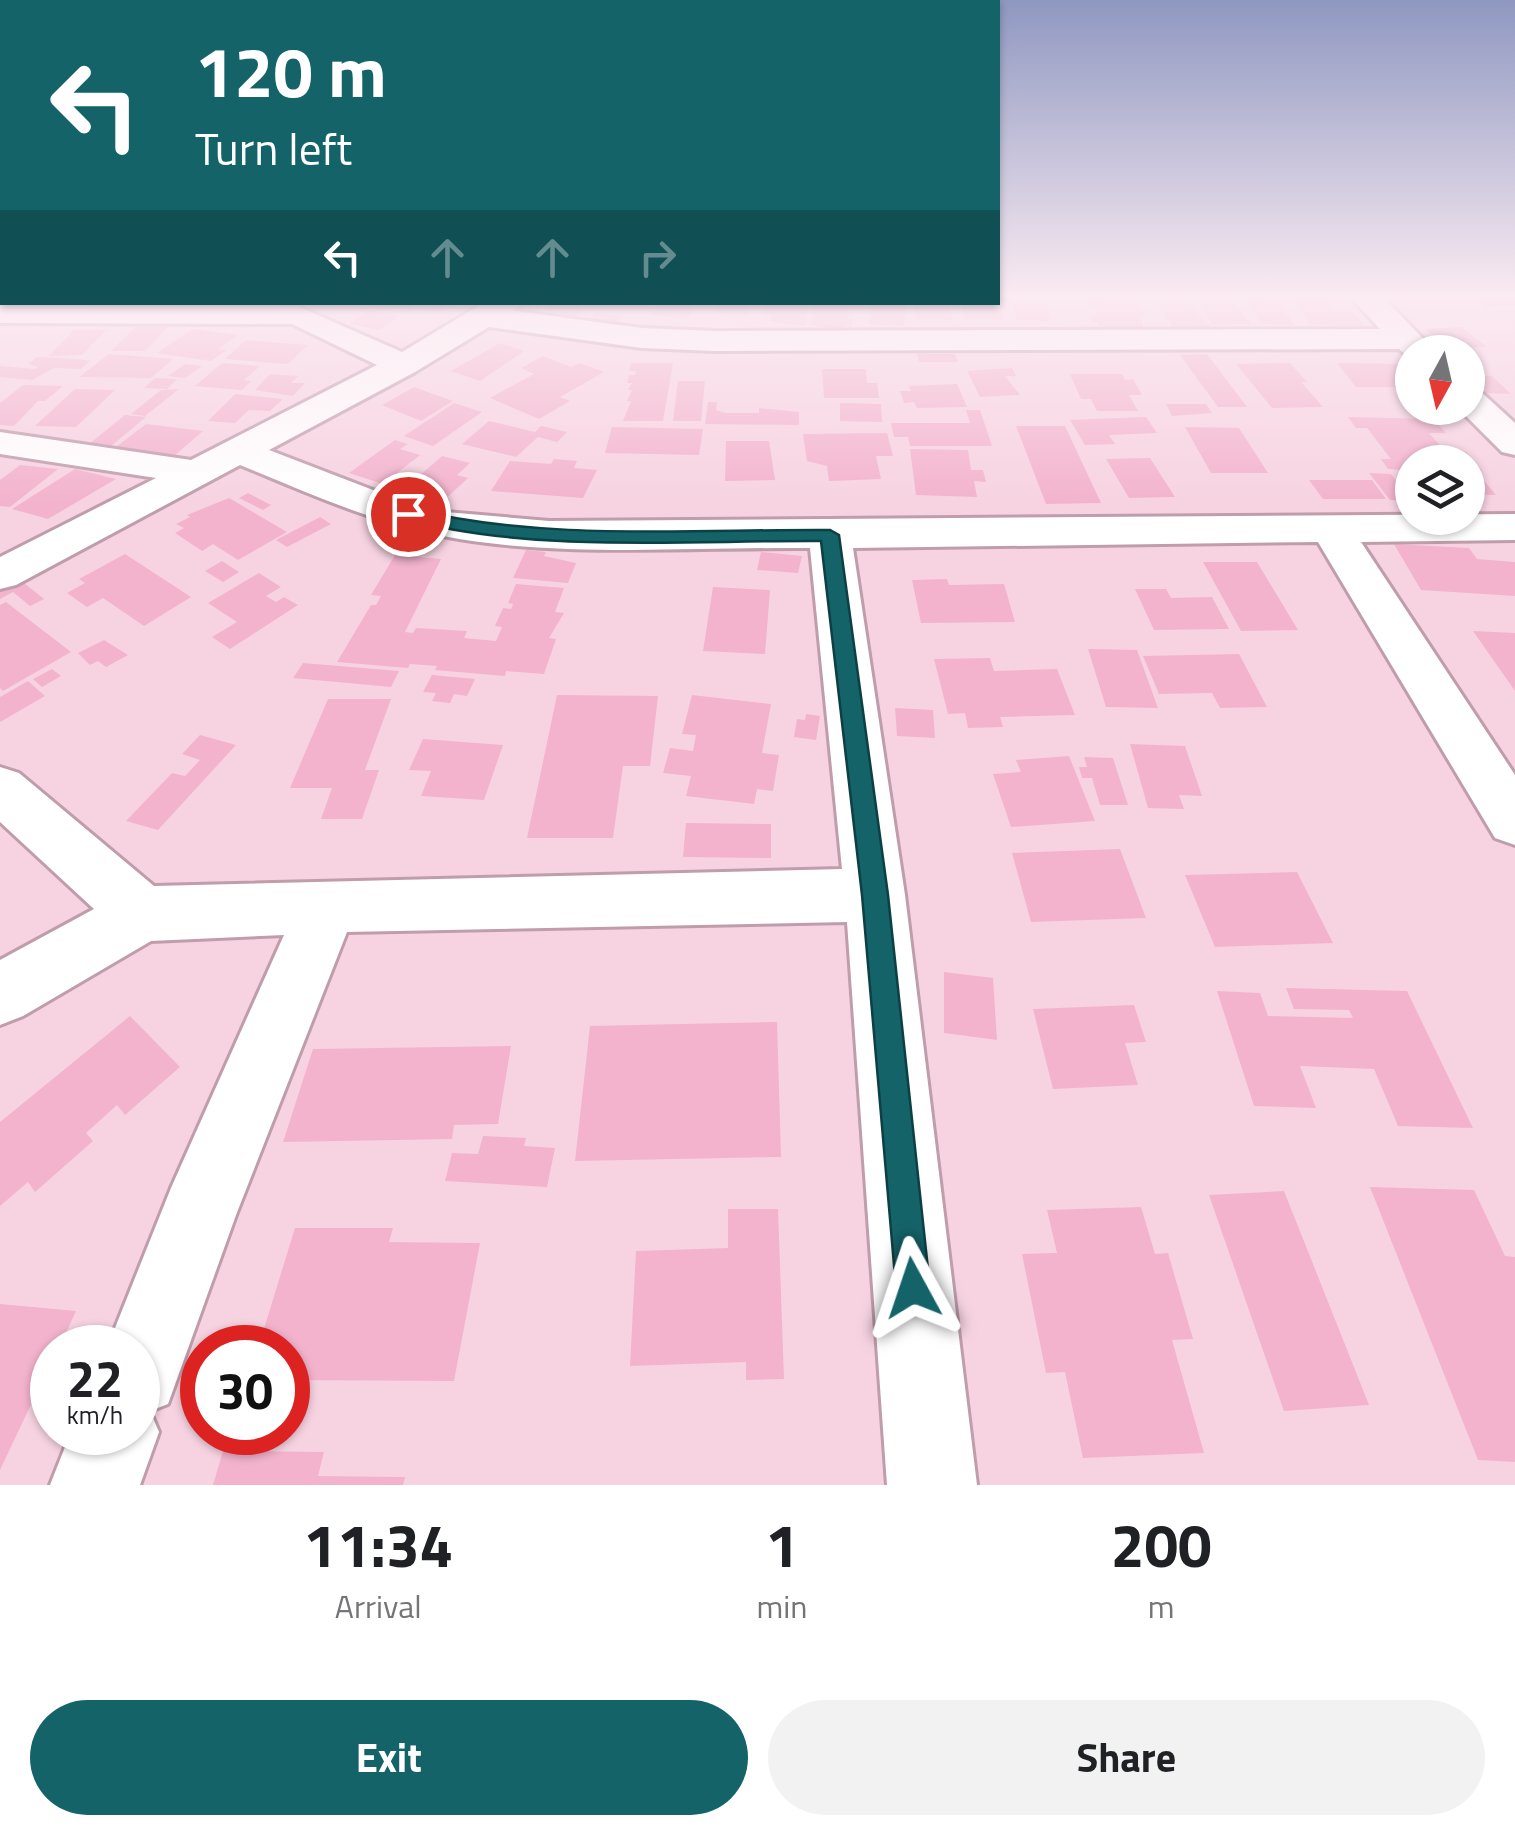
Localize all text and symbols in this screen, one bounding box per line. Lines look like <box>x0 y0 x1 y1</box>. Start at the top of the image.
text: 120 m <box>195 18 387 124</box>
icon: left <box>30 40 160 170</box>
text: Turn left <box>195 114 352 182</box>
icon: left <box>315 230 370 285</box>
icon: ahead <box>420 230 475 285</box>
icon: ahead <box>525 230 580 285</box>
icon: right <box>630 230 685 285</box>
north arrow <box>1395 335 1485 425</box>
map controls <box>1395 335 1485 535</box>
button: layers <box>1395 445 1485 535</box>
pin <box>366 472 451 557</box>
icon: arrive <box>381 487 436 542</box>
position arrow <box>861 1236 965 1340</box>
speed limit sign: 30 <box>180 1325 310 1455</box>
text: 22 <box>67 1340 123 1416</box>
text: km/h <box>67 1396 123 1434</box>
text: 11:34 <box>303 1499 453 1590</box>
text: 1 <box>765 1499 799 1590</box>
text: 200 <box>1111 1499 1212 1590</box>
text: Arrival <box>335 1582 422 1630</box>
text: min <box>756 1582 807 1630</box>
text: m <box>1148 1582 1175 1630</box>
button: Exit <box>30 1700 748 1815</box>
button: Share <box>768 1700 1485 1815</box>

